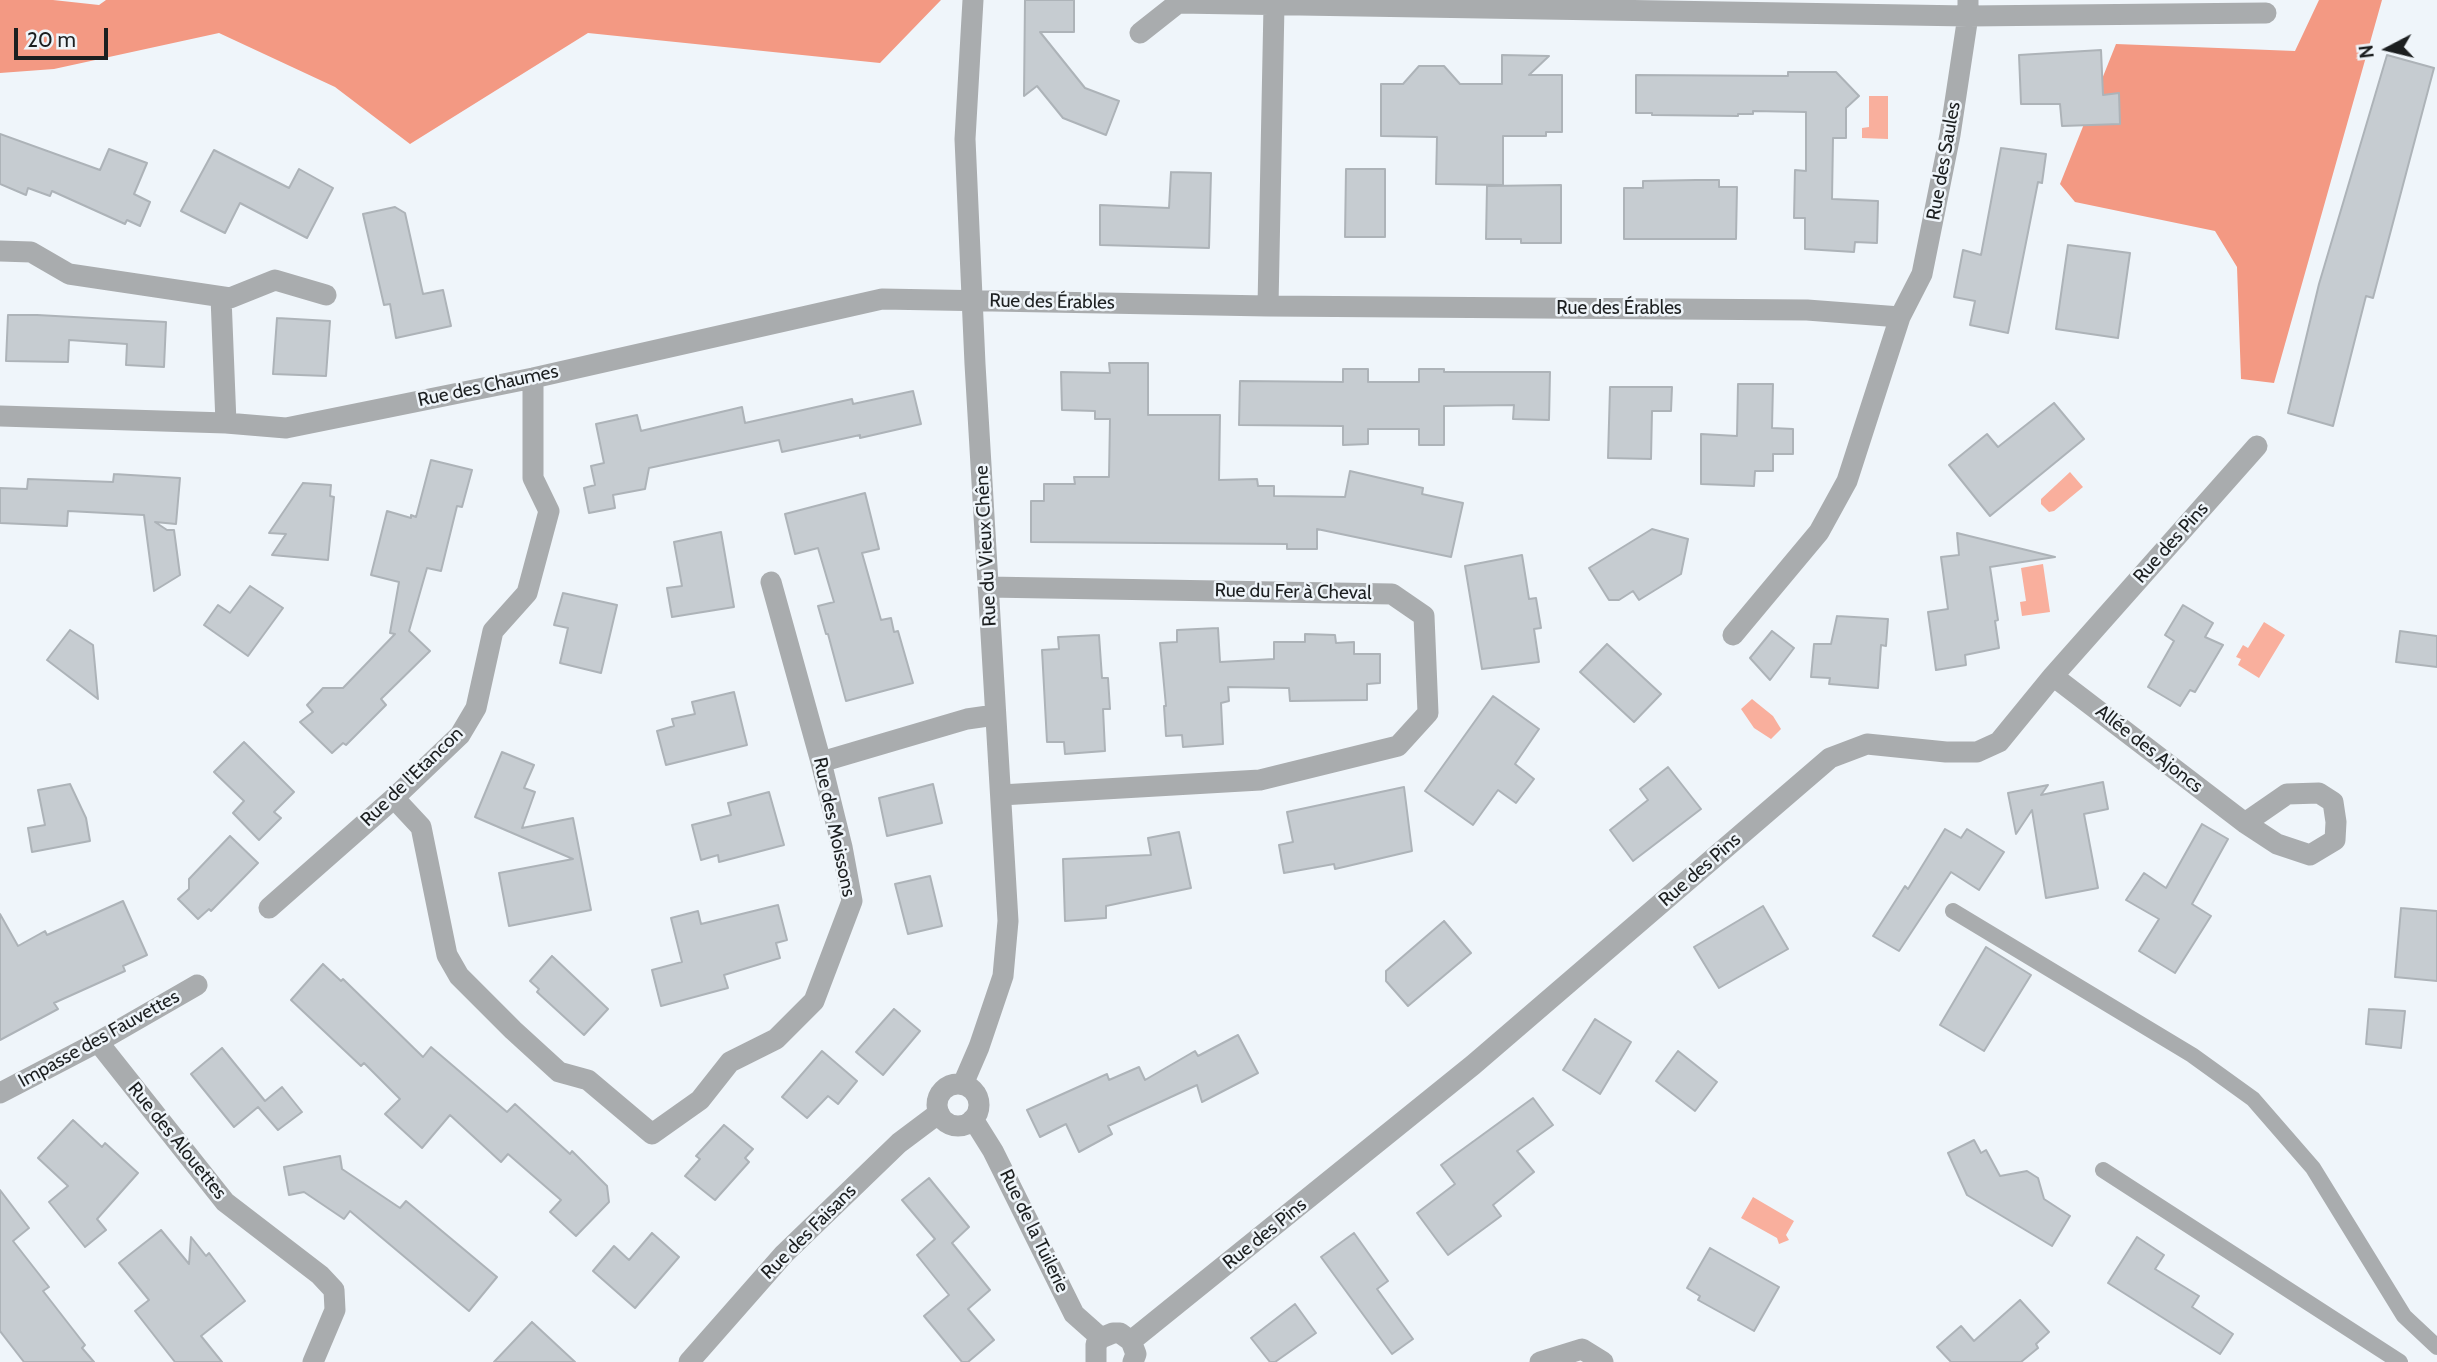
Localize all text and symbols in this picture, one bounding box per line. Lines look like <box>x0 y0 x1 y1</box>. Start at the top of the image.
scale bar <box>18 14 112 58</box>
north arrow <box>2353 14 2423 84</box>
text: 20 m <box>27 27 76 52</box>
text: N <box>2354 44 2379 60</box>
street label: Rue des Saules <box>1922 100 1966 222</box>
street label: Rue des Érables <box>989 290 1115 314</box>
street label: Rue des Érables <box>1556 297 1682 319</box>
street label: Rue des Chaumes <box>416 360 560 412</box>
street label: Rue du Vieux Chêne <box>970 465 1002 627</box>
street label: Rue des Pins <box>2129 498 2213 588</box>
street label: Rue du Fer à Cheval <box>1214 579 1372 605</box>
street label: Allée des Ajoncs <box>2091 700 2207 798</box>
street label: Rue de l'Etancon <box>356 723 468 831</box>
street label: Rue des Moissons <box>808 755 860 899</box>
street label: Rue des Pins <box>1654 828 1746 912</box>
street label: Impasse des Fauvettes <box>15 985 183 1093</box>
street label: Rue des Alouettes <box>123 1078 231 1204</box>
street label: Rue de la Tuilerie <box>994 1166 1074 1296</box>
street label: Rue des Faisans <box>757 1180 861 1284</box>
street label: Rue des Pins <box>1219 1193 1311 1275</box>

